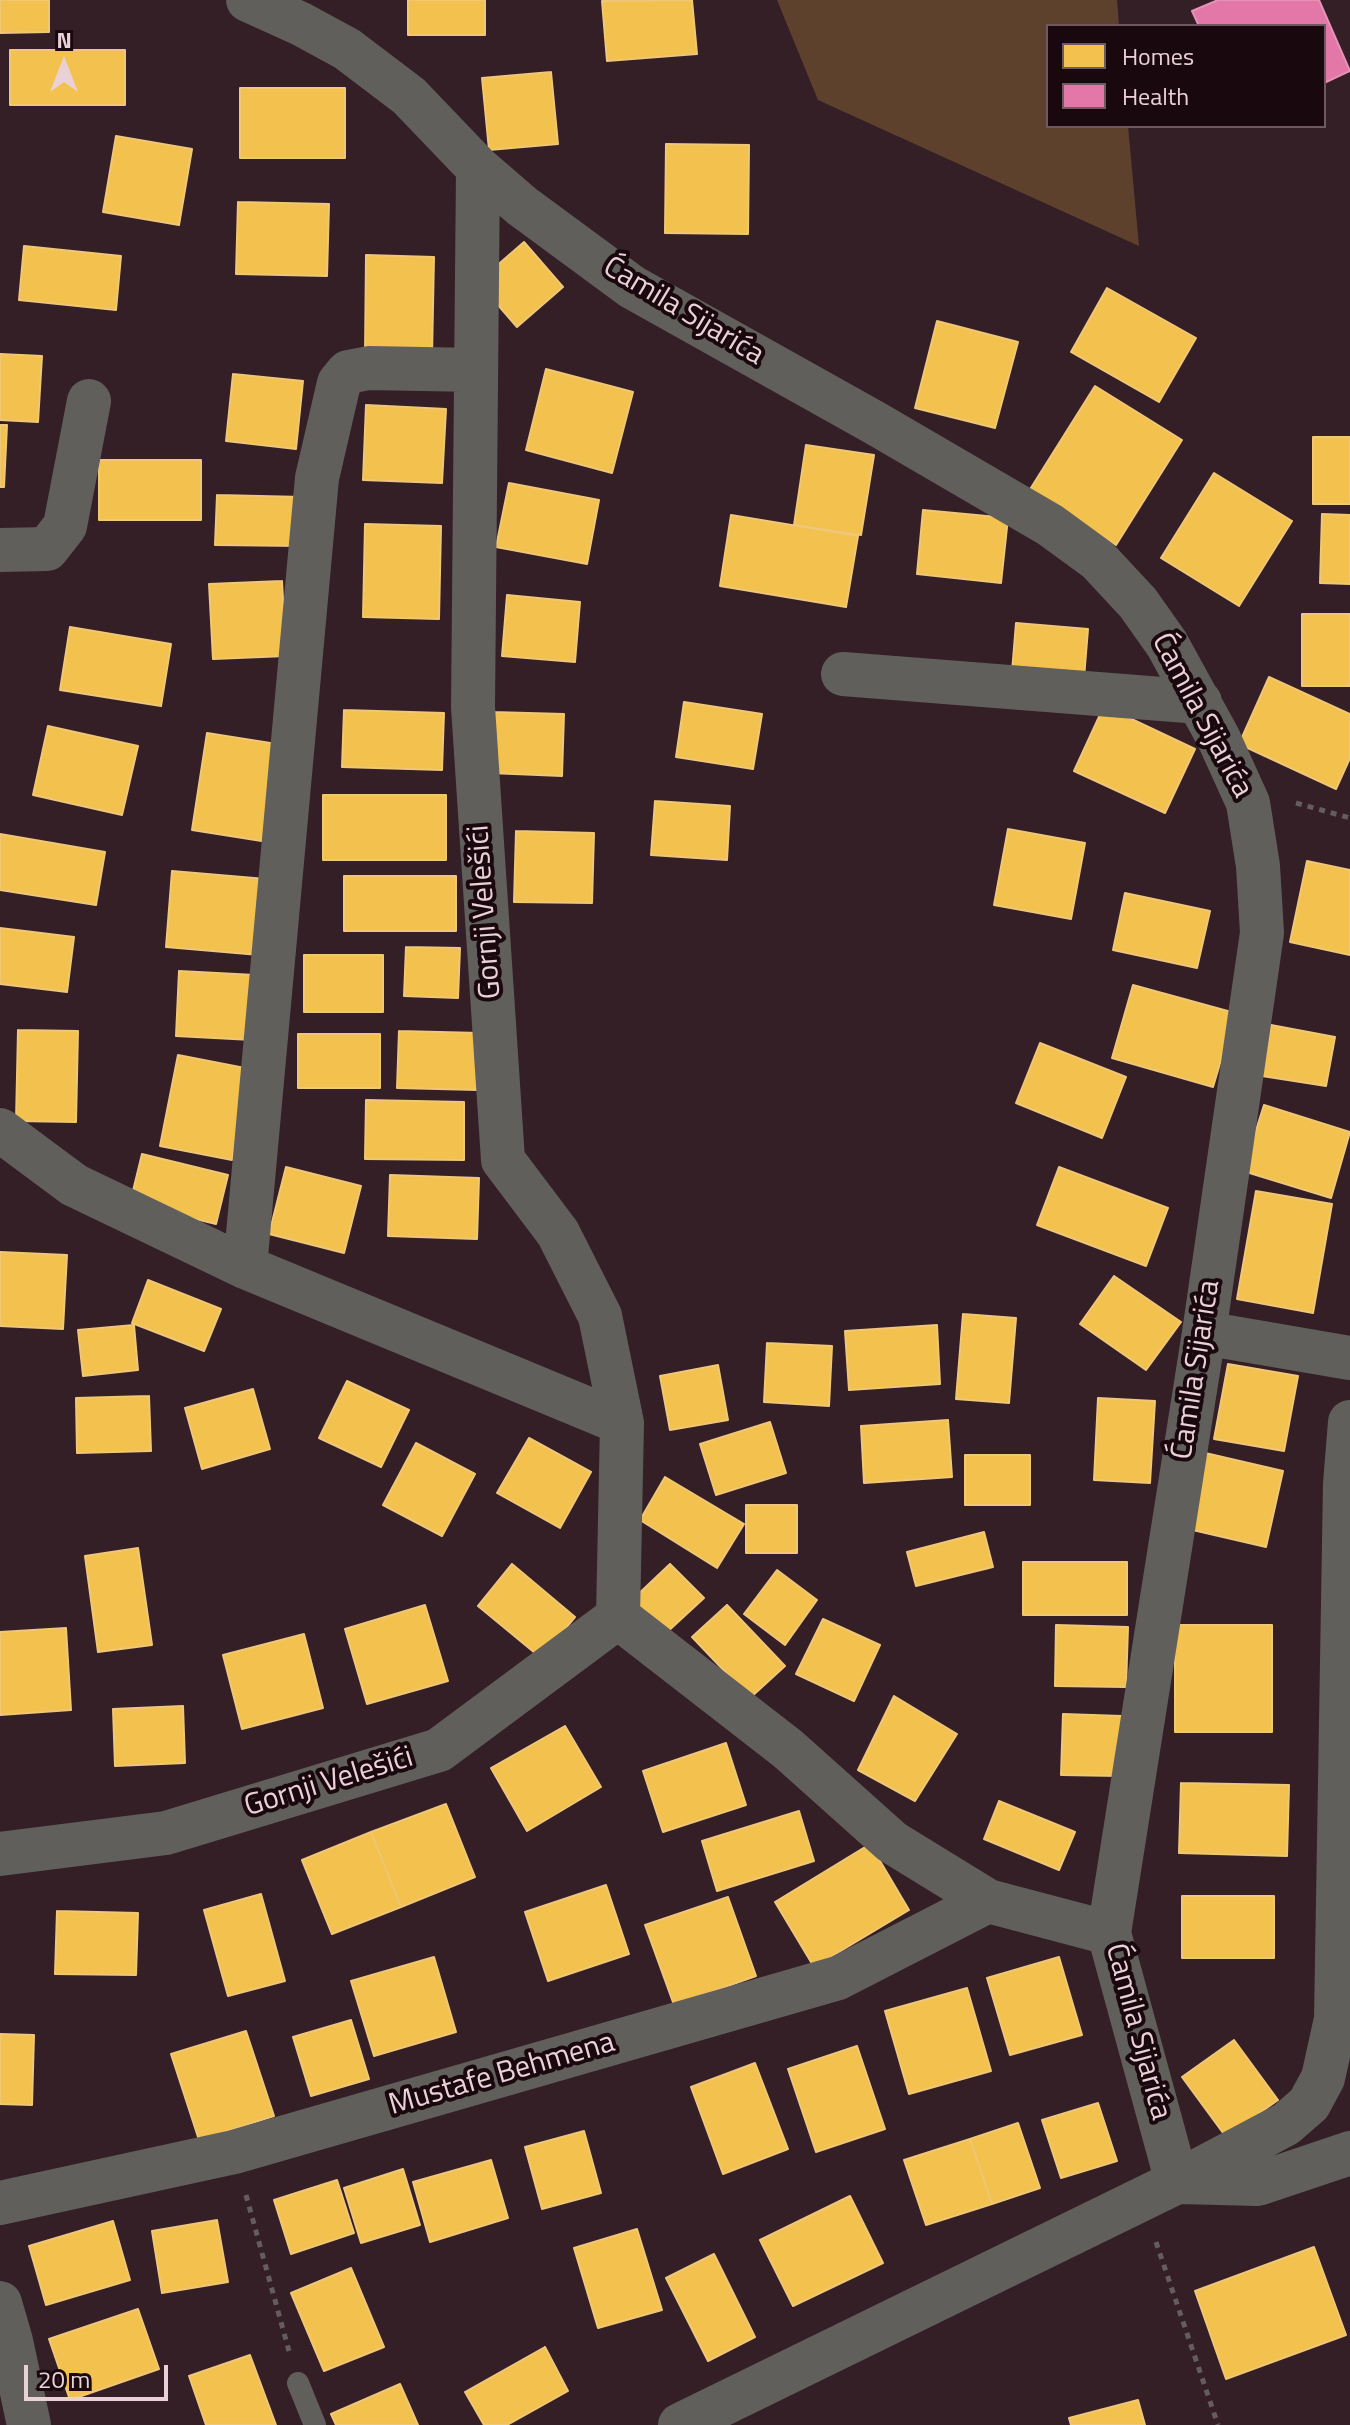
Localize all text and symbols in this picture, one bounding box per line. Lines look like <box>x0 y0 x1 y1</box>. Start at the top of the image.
text: N <box>56 23 72 57</box>
north arrow <box>24 24 104 104</box>
legend <box>1046 24 1326 128</box>
text: Homes <box>1122 38 1194 74</box>
text: Health <box>1122 78 1189 114</box>
street label: Ćamila Sijarića <box>596 250 770 374</box>
street label: Ćamila Sijarića <box>1143 628 1259 804</box>
street label: Gornji Velešići <box>462 824 510 1000</box>
street label: Ćamila Sijarića <box>1165 1278 1229 1462</box>
street label: Gornji Velešići <box>240 1740 418 1826</box>
street label: Ćamila Sijarića <box>1096 1940 1178 2124</box>
street label: Mustafe Behmena <box>385 2026 619 2124</box>
scale bar <box>28 2349 172 2399</box>
text: 20 m <box>38 2361 90 2397</box>

